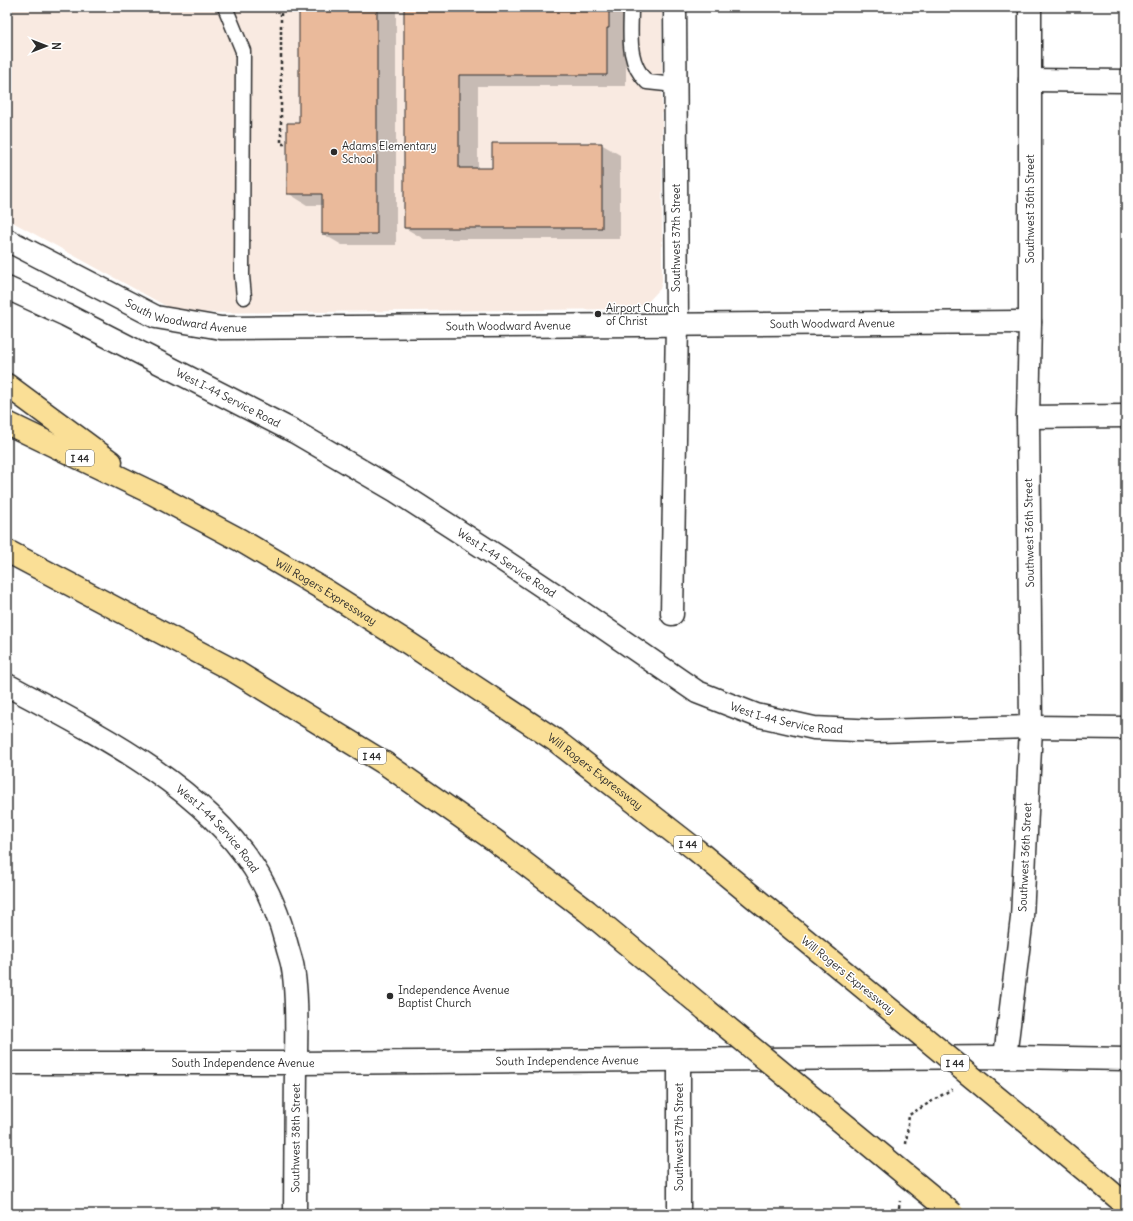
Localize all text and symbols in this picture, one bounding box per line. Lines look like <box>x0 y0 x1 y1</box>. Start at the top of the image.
north arrow <box>26 26 66 66</box>
text: N <box>49 42 63 50</box>
place label: Adams Elementary School <box>342 139 437 166</box>
marker: Adams Elementary School <box>329 147 339 157</box>
street label: Southwest 36th Street <box>1023 154 1037 264</box>
street label: Southwest 37th Street <box>669 184 683 292</box>
street label: South Woodward Avenue <box>123 295 247 335</box>
place label: Airport Church of Christ <box>606 301 680 328</box>
marker: Airport Church of Christ <box>593 309 603 319</box>
street label: South Woodward Avenue <box>770 316 895 331</box>
street label: South Woodward Avenue <box>446 318 571 333</box>
street label: West I-44 Service Road <box>174 365 283 431</box>
road number: I 44 <box>66 450 94 466</box>
street label: Southwest 36th Street <box>1021 478 1037 588</box>
street label: West I-44 Service Road <box>455 525 559 601</box>
street label: Will Rogers Expressway <box>272 555 379 628</box>
street label: West I-44 Service Road <box>728 699 844 736</box>
street label: Will Rogers Expressway <box>545 730 646 813</box>
road number: I 44 <box>358 748 386 764</box>
street label: West I-44 Service Road <box>173 782 262 876</box>
street label: Southwest 36th Street <box>1015 802 1034 912</box>
road number: I 44 <box>674 836 702 852</box>
street label: Will Rogers Expressway <box>798 933 898 1017</box>
place label: Independence Avenue Baptist Church <box>398 983 510 1010</box>
marker: Independence Avenue Baptist Church <box>385 991 395 1001</box>
street label: South Independence Avenue <box>495 1053 639 1068</box>
road number: I 44 <box>941 1055 969 1071</box>
street label: South Independence Avenue <box>171 1056 315 1070</box>
street label: Southwest 38th Street <box>288 1083 303 1193</box>
street label: Southwest 37th Street <box>672 1083 686 1191</box>

